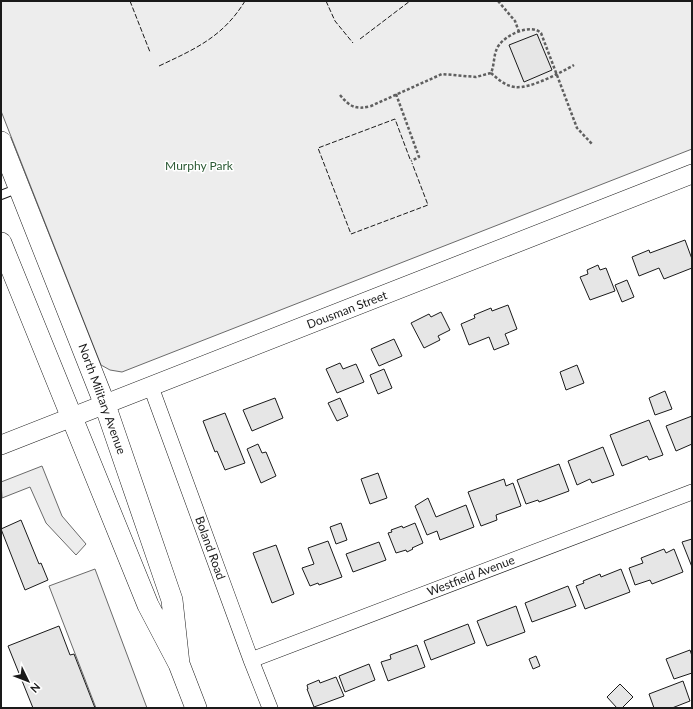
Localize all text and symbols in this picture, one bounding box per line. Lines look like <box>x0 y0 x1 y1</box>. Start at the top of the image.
park label: Murphy Park <box>165 158 234 173</box>
street label: Dousman Street <box>304 287 390 332</box>
street label: North Military Avenue <box>75 341 129 456</box>
street label: Boland Road <box>192 514 229 582</box>
street label: Westfield Avenue <box>425 552 517 599</box>
north arrow <box>8 661 48 701</box>
text: N <box>28 681 43 696</box>

